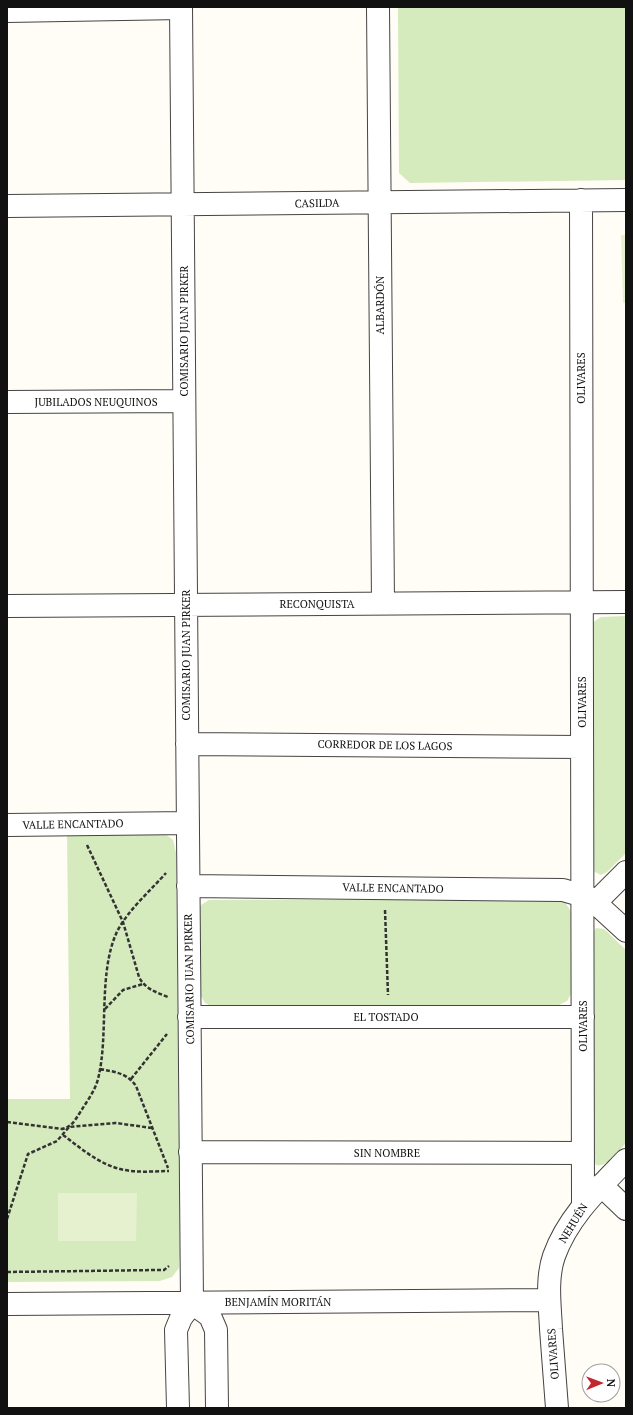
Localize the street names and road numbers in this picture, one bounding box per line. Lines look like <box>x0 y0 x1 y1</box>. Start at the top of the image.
street label: CASILDA <box>294 196 340 210</box>
street label: COMISARIO JUAN PIRKER <box>177 266 191 396</box>
street label: ALBARDÓN <box>373 276 387 334</box>
street label: OLIVARES <box>574 352 588 404</box>
street label: JUBILADOS NEUQUINOS <box>34 395 158 409</box>
street label: COMISARIO JUAN PIRKER <box>179 590 193 720</box>
street label: RECONQUISTA <box>279 597 355 611</box>
street label: OLIVARES <box>575 676 589 728</box>
street label: CORREDOR DE LOS LAGOS <box>317 737 453 753</box>
street label: VALLE ENCANTADO <box>22 816 124 832</box>
street label: VALLE ENCANTADO <box>342 880 444 896</box>
street label: COMISARIO JUAN PIRKER <box>181 913 197 1045</box>
street label: OLIVARES <box>576 1000 590 1052</box>
street label: EL TOSTADO <box>353 1010 419 1024</box>
street label: SIN NOMBRE <box>354 1146 420 1160</box>
street label: NEHUÉN <box>555 1201 591 1245</box>
street label: BENJAMÍN MORITÁN <box>225 1295 331 1309</box>
street label: OLIVARES <box>544 1328 562 1380</box>

